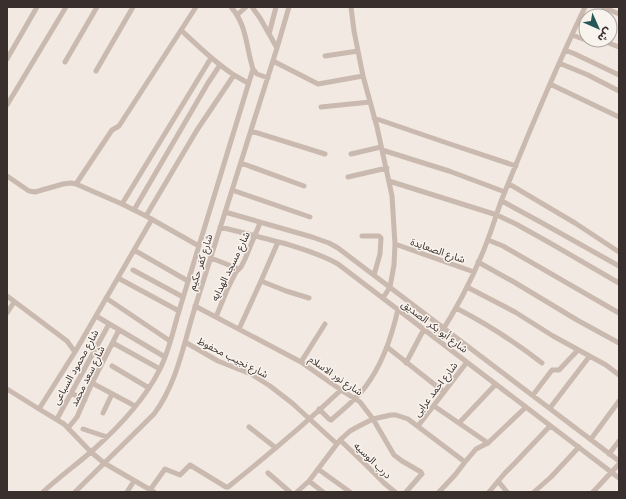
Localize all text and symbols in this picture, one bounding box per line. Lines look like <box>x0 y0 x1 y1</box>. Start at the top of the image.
north arrow <box>578 8 618 48</box>
text: ش <box>595 25 615 45</box>
street label: شارع مسجد الهدايه <box>209 230 254 304</box>
street label: شارع كفر حكيم <box>186 233 217 292</box>
street label: شارع الصعايدة <box>408 236 467 267</box>
street label: شارع أبو بكر الصديق <box>398 298 470 356</box>
street label: شارع محمود السباعى <box>50 328 102 408</box>
street label: شارع نجيب محفوظ <box>195 335 270 382</box>
street label: شارع سعد محمد <box>68 344 109 409</box>
street label: شارع نور الاسلام <box>305 353 365 400</box>
street label: شارع احمد عرابى <box>411 360 461 420</box>
street label: درب الوسيه <box>351 440 394 482</box>

